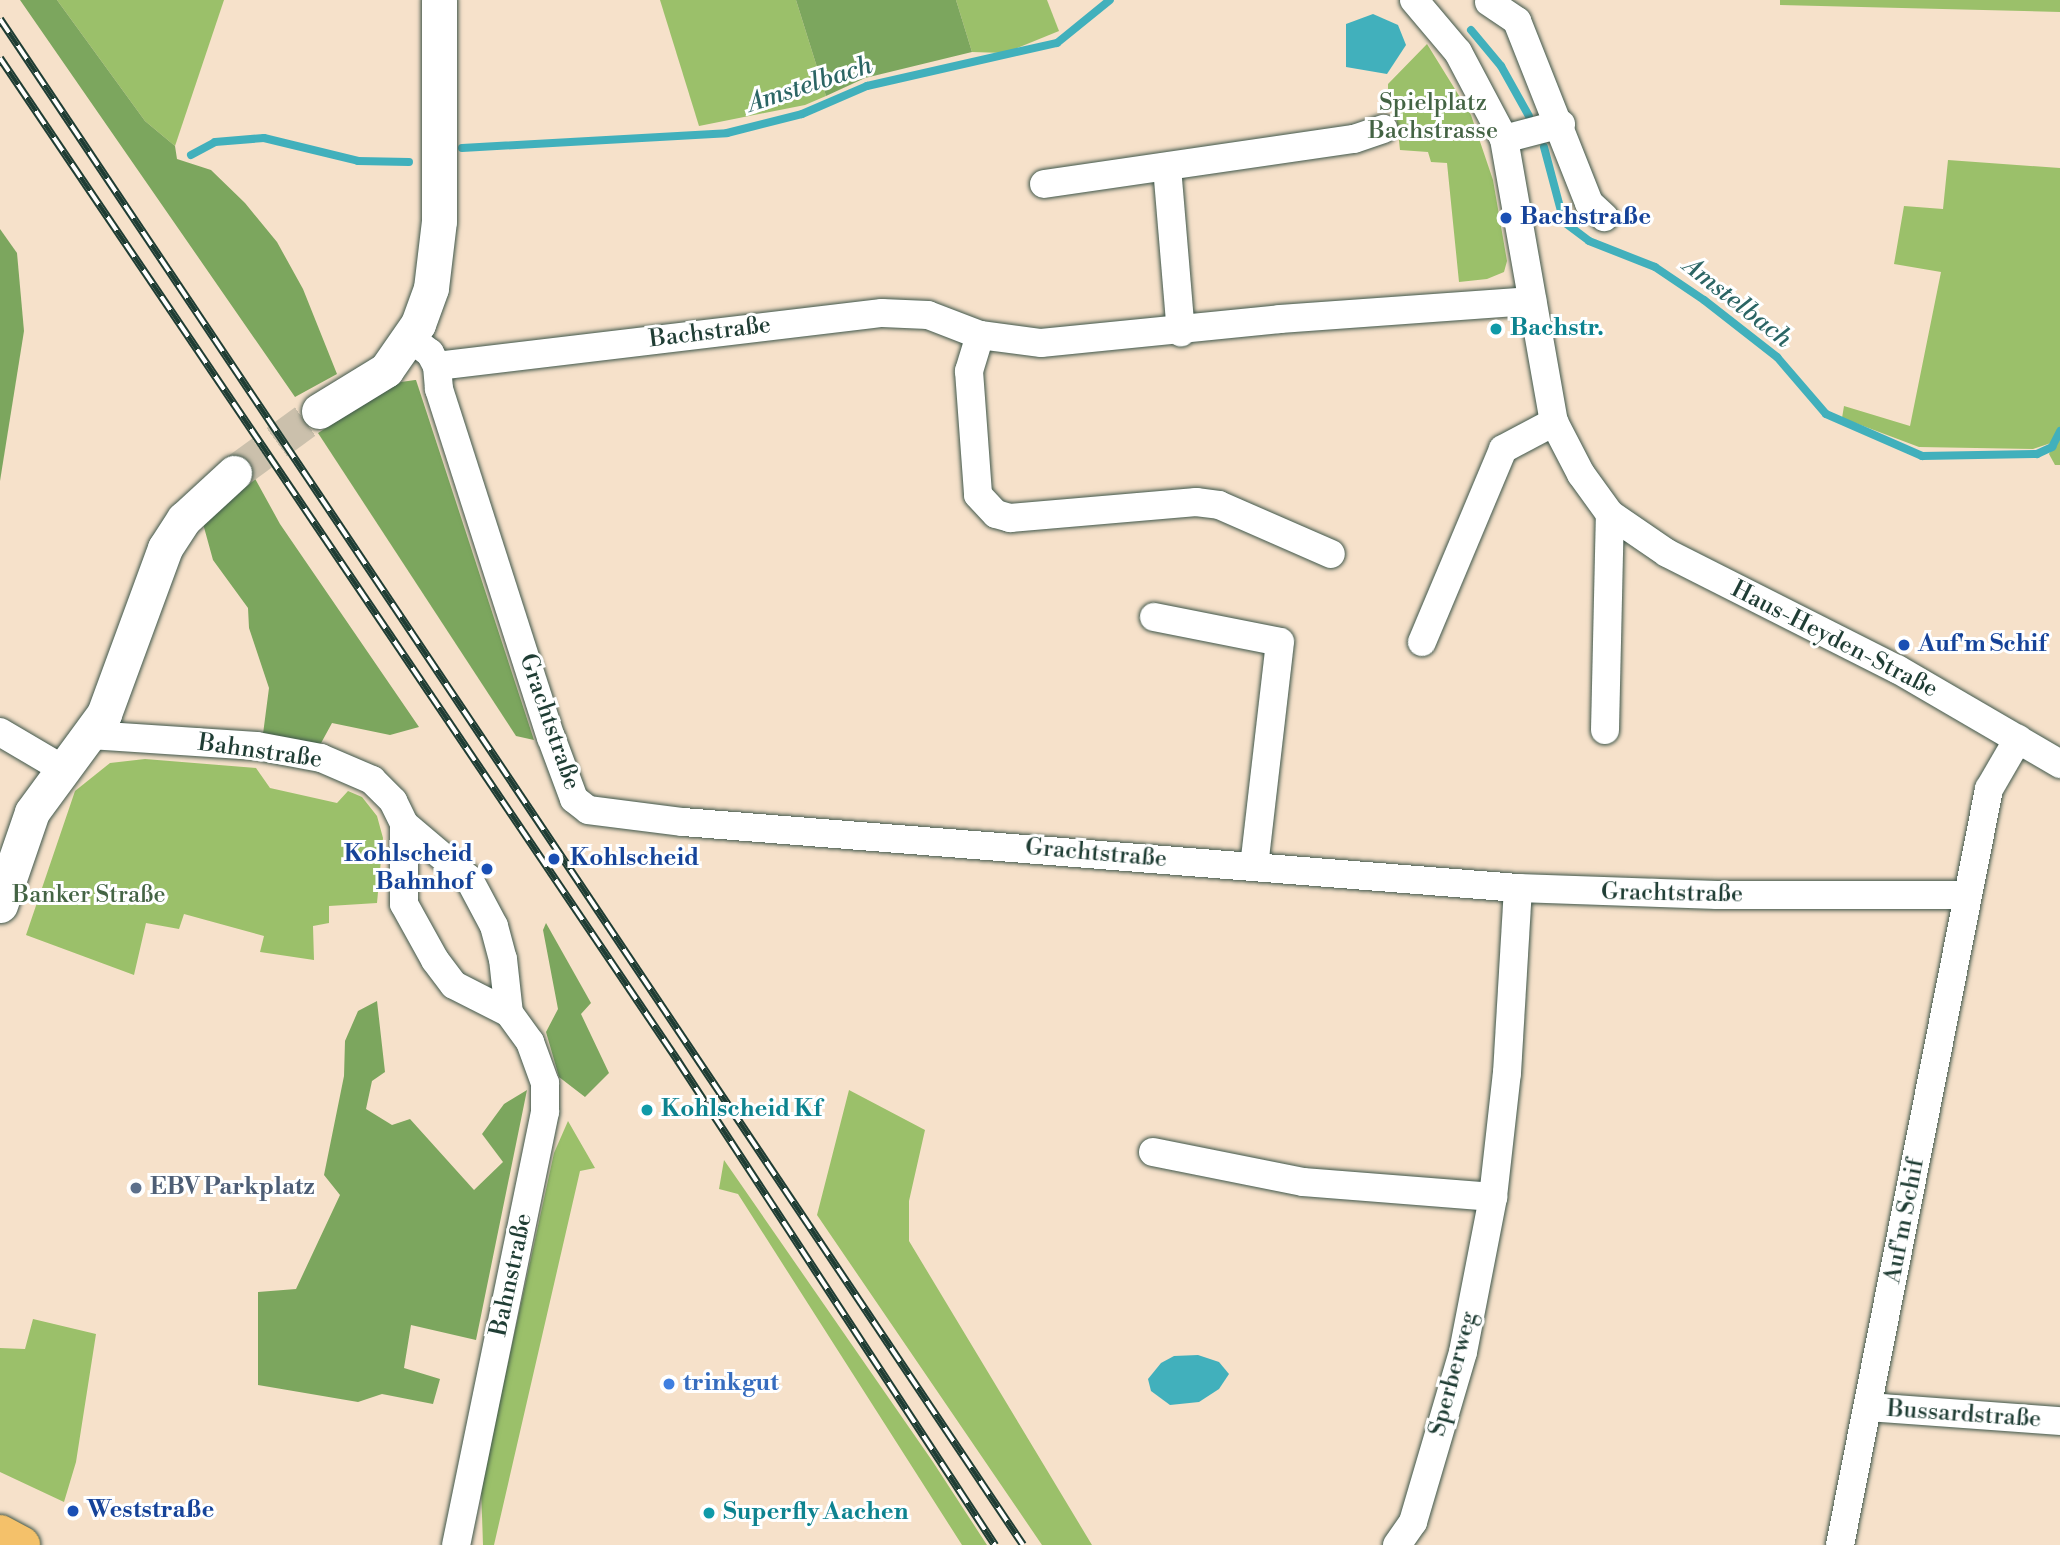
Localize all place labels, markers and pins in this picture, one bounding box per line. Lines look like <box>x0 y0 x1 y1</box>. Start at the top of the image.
place label: Bachstraße <box>1520 204 1651 232</box>
marker: Bachstraße <box>1498 210 1514 226</box>
place label: Bachstr. <box>1510 315 1604 343</box>
marker: Bachstr. <box>1488 321 1504 337</box>
place label: Auf'm Schif <box>1918 631 2046 659</box>
marker: Auf'm Schif <box>1896 637 1912 653</box>
place label: Kohlscheid Bahnhof <box>344 841 473 897</box>
place label: Kohlscheid <box>570 845 699 873</box>
marker: Kohlscheid <box>544 849 564 869</box>
marker: Kohlscheid Bahnhof <box>479 861 495 877</box>
place label: Kohlscheid Kf <box>661 1096 822 1124</box>
marker: Kohlscheid Kf <box>639 1102 655 1118</box>
place label: EBV Parkplatz <box>150 1174 315 1202</box>
marker: EBV Parkplatz <box>128 1180 144 1196</box>
place label: trinkgut <box>683 1370 779 1398</box>
marker: trinkgut <box>661 1376 677 1392</box>
place label: Weststraße <box>87 1497 214 1525</box>
place label: Superfly Aachen <box>723 1499 908 1527</box>
marker: Weststraße <box>65 1503 81 1519</box>
marker: Superfly Aachen <box>701 1505 717 1521</box>

